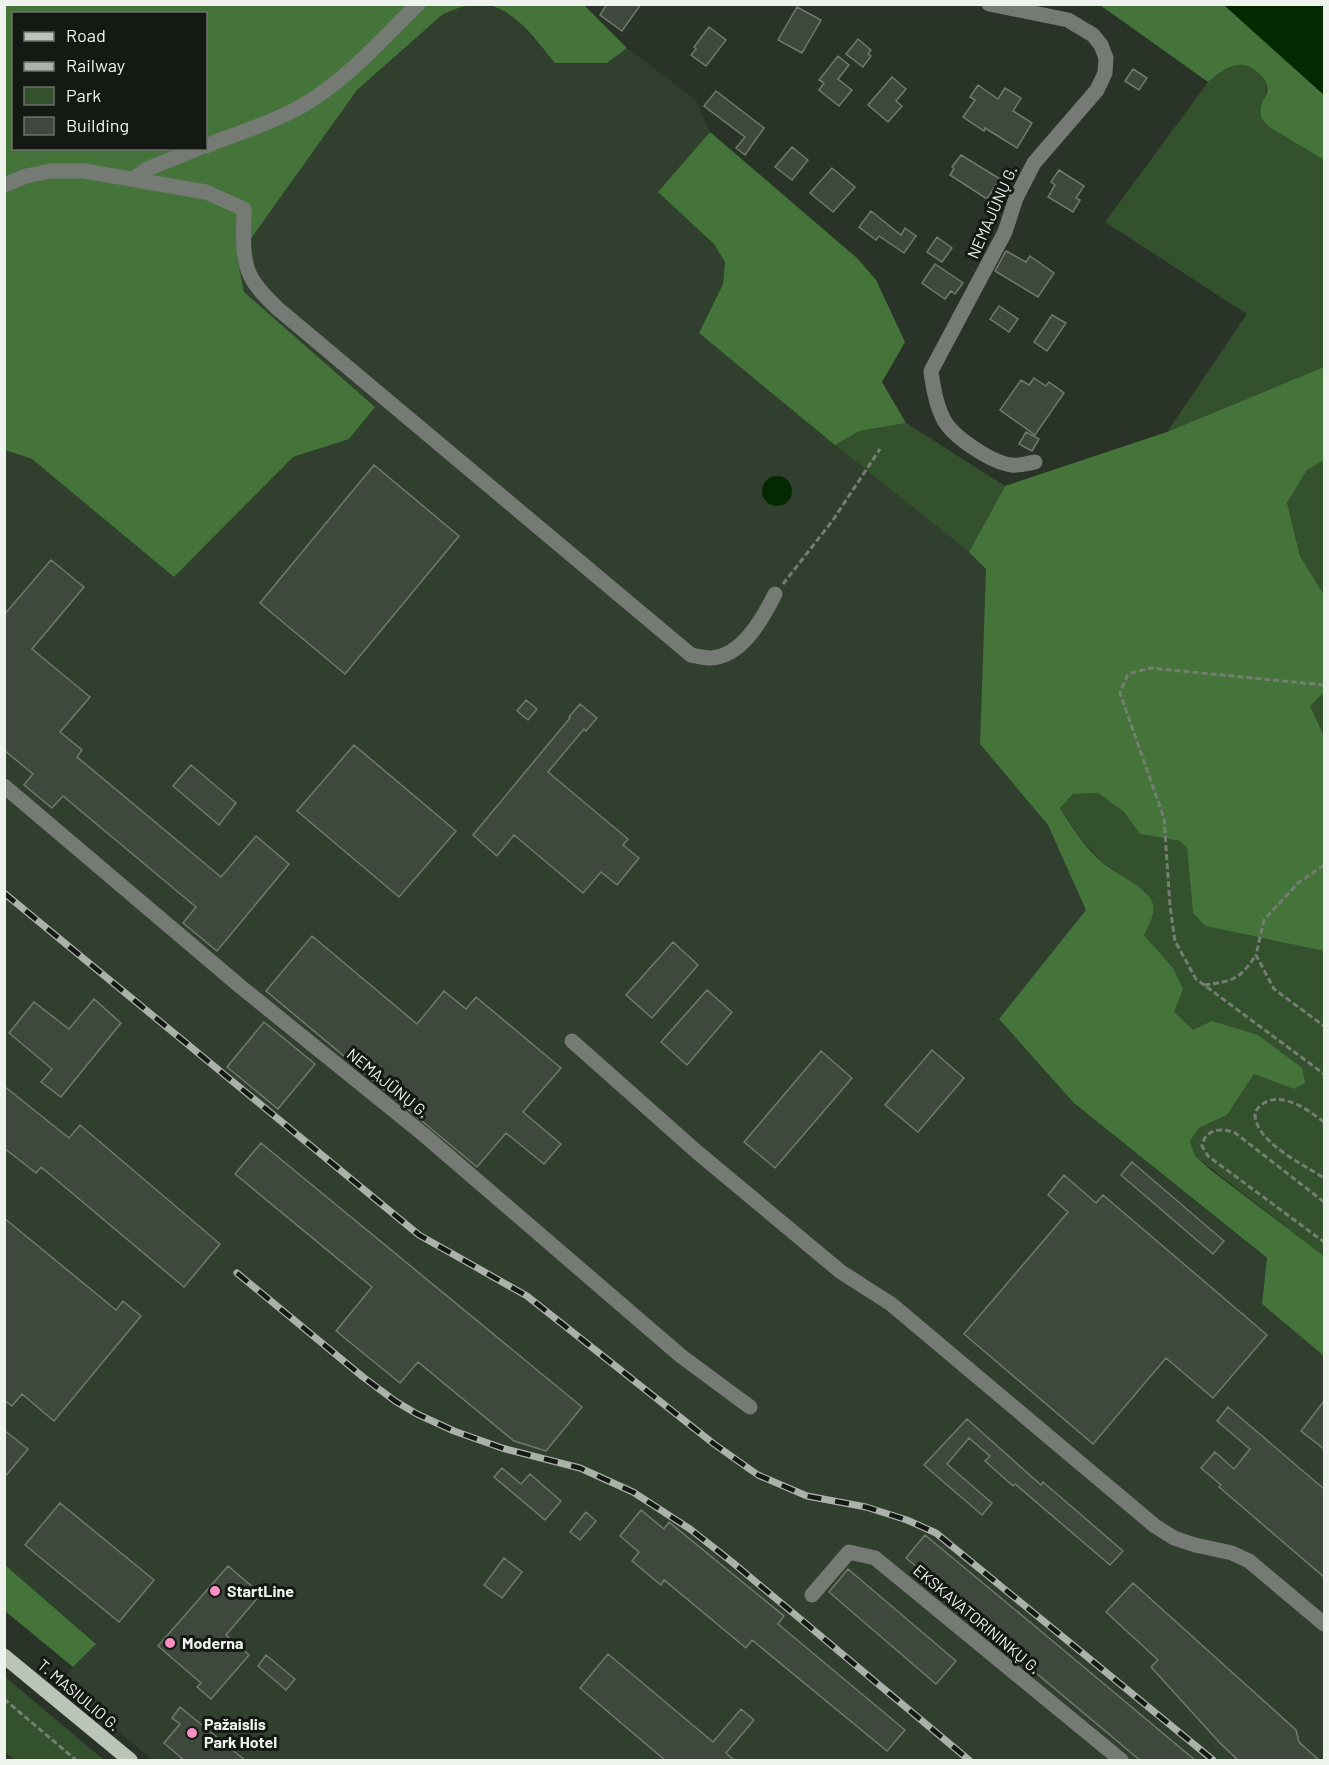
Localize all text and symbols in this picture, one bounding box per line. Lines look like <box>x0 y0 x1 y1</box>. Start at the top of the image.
legend <box>12 12 207 150</box>
text: Road <box>66 24 106 46</box>
text: Railway <box>66 54 125 76</box>
text: Park <box>66 84 101 106</box>
text: Building <box>66 114 129 136</box>
street label: NEMAJŪNŲ G. <box>963 162 1021 261</box>
street label: NEMAJŪNŲ G. <box>344 1044 433 1121</box>
street label: EKSKAVATORININKŲ G. <box>910 1560 1045 1677</box>
place label: StartLine <box>227 1581 294 1600</box>
marker: StartLine <box>208 1584 222 1598</box>
place label: Moderna <box>182 1633 243 1652</box>
marker: Moderna <box>163 1636 177 1650</box>
street label: T. MASIULIO G. <box>34 1655 124 1734</box>
place label: Pažaislis Park Hotel <box>204 1714 277 1751</box>
marker: Pažaislis Park Hotel <box>185 1726 199 1740</box>

